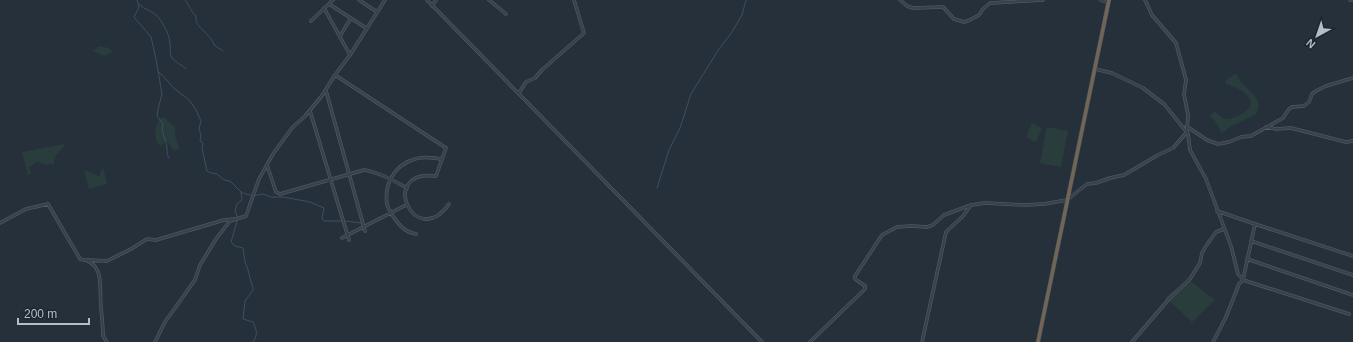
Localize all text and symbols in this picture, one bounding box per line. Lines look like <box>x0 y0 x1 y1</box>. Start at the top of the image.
north arrow <box>1297 16 1337 56</box>
text: N <box>1304 36 1317 51</box>
scale bar <box>18 300 89 326</box>
text: 200 m <box>24 307 57 321</box>

